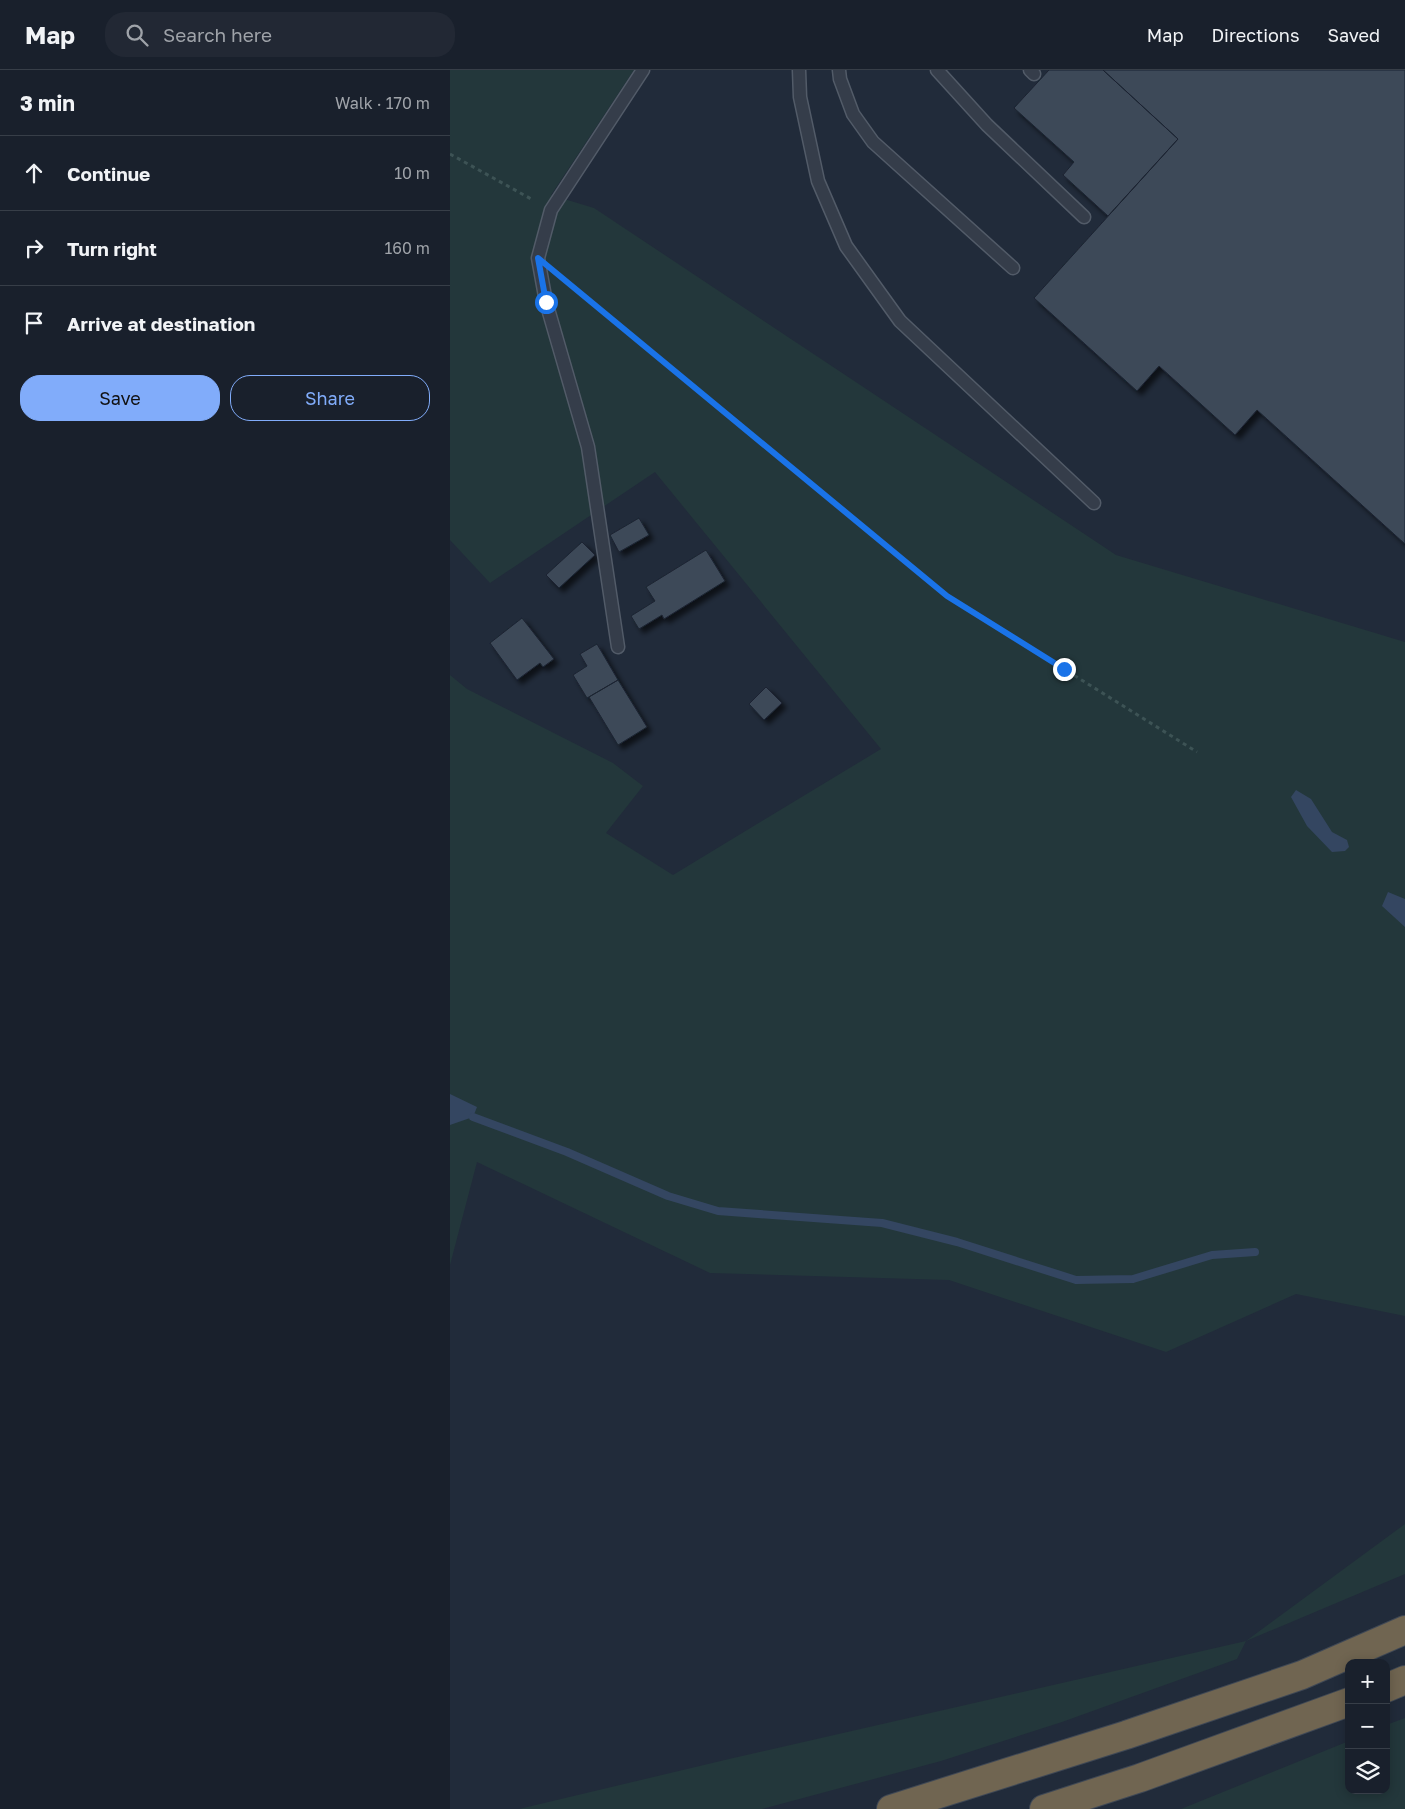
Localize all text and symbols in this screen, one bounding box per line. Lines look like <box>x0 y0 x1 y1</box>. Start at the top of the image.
search box <box>105 12 455 57</box>
text: Map <box>25 20 75 49</box>
icon: search <box>123 21 151 49</box>
text: Search here <box>163 23 272 46</box>
text: Map <box>1147 24 1183 46</box>
text: Directions <box>1211 24 1299 46</box>
text: Saved <box>1327 24 1380 46</box>
text: 3 min <box>20 90 75 116</box>
text: Walk · 170 m <box>335 93 430 113</box>
icon: ahead <box>20 159 48 187</box>
text: Continue <box>67 162 150 185</box>
text: 10 m <box>394 163 430 183</box>
icon: right <box>20 234 48 262</box>
text: Turn right <box>67 237 157 260</box>
text: 160 m <box>384 238 430 258</box>
route start <box>535 291 558 314</box>
icon: arrive <box>20 309 48 337</box>
text: Arrive at destination <box>67 312 255 335</box>
button: Save <box>20 375 220 421</box>
button: Share <box>230 375 430 421</box>
route end <box>1053 658 1076 681</box>
map controls <box>1345 1659 1390 1794</box>
button: + <box>1345 1659 1390 1704</box>
button: − <box>1345 1704 1390 1749</box>
button: layers <box>1345 1749 1390 1794</box>

